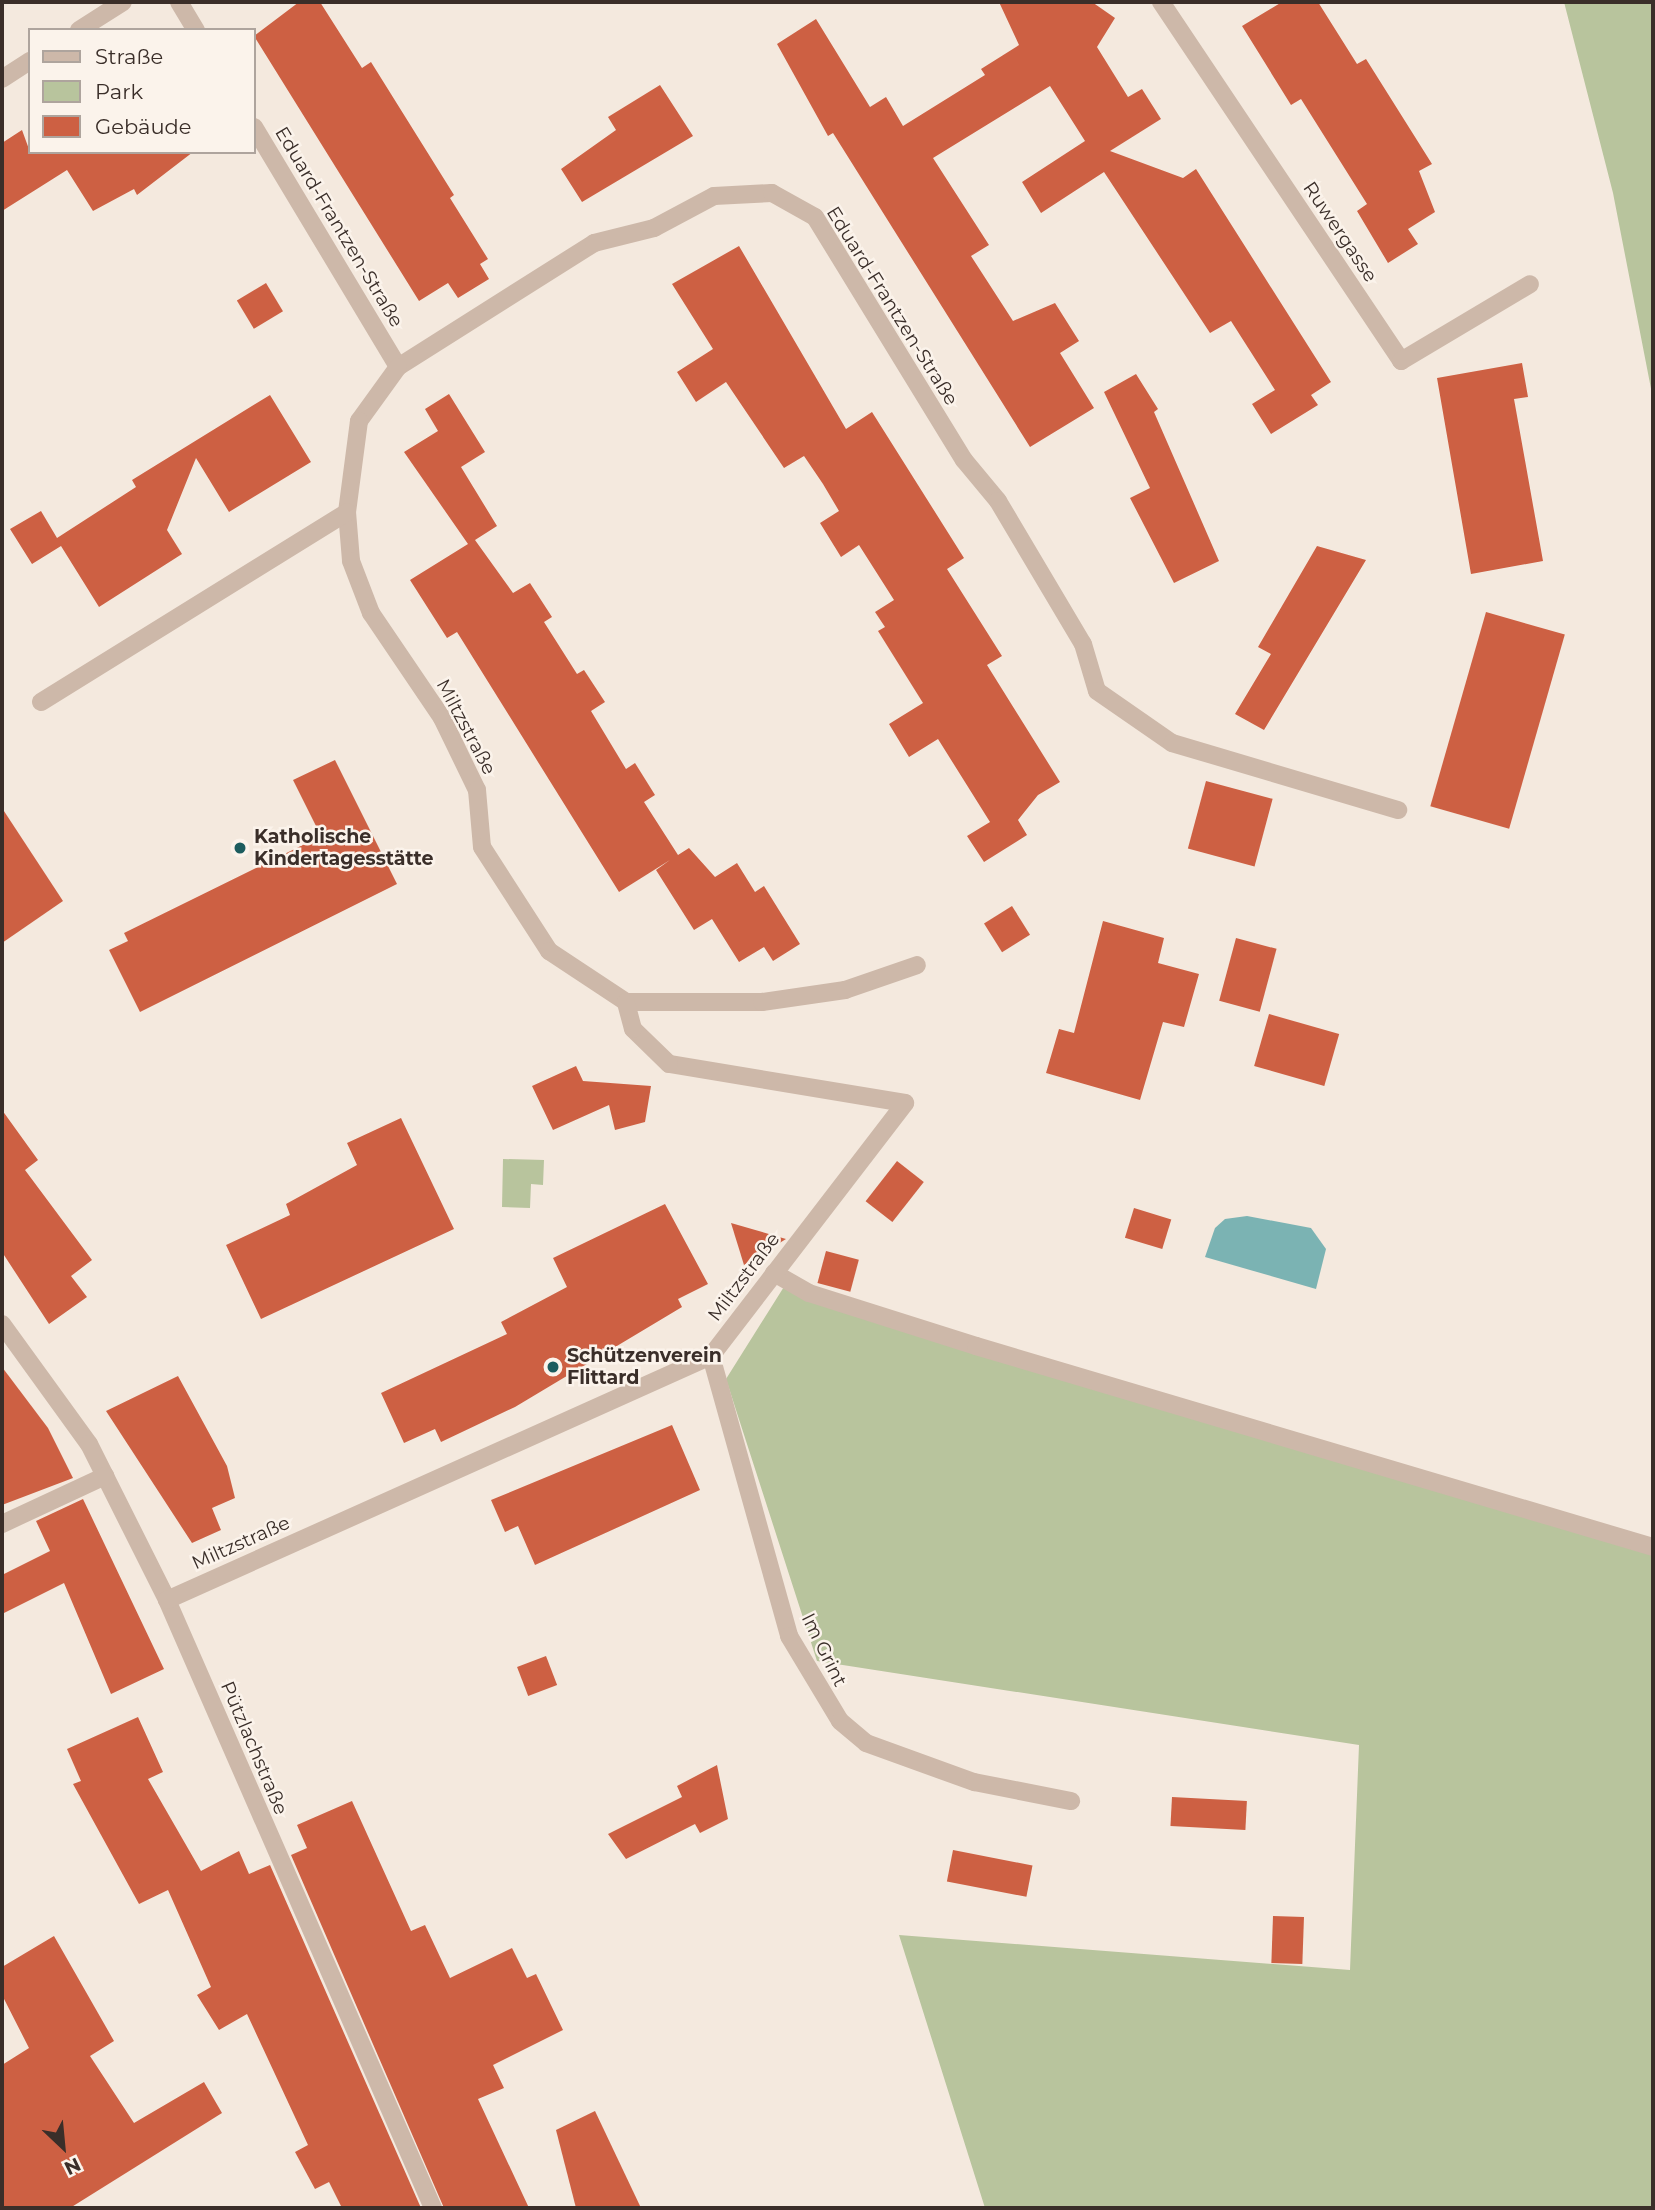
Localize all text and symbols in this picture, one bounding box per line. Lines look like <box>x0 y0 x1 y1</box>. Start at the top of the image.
legend <box>28 28 256 154</box>
text: Straße <box>95 44 163 69</box>
text: Park <box>95 79 143 104</box>
text: Gebäude <box>95 114 192 139</box>
street label: Eduard-Frantzen-Straße <box>270 123 408 331</box>
street label: Ruwergasse <box>1298 178 1382 286</box>
street label: Eduard-Frantzen-Straße <box>821 203 963 409</box>
street label: Miltzstraße <box>431 675 501 779</box>
place label: Katholische Kindertagesstätte <box>254 826 433 870</box>
marker: Katholische Kindertagesstätte <box>232 840 248 856</box>
street label: Miltzstraße <box>703 1228 785 1326</box>
place label: Schützenverein Flittard <box>567 1345 722 1389</box>
marker: Schützenverein Flittard <box>545 1359 561 1375</box>
street label: Miltzstraße <box>188 1511 294 1575</box>
street label: Im Grint <box>797 1610 851 1690</box>
street label: Pützlachstraße <box>216 1678 292 1818</box>
north arrow <box>28 2112 98 2182</box>
text: N <box>60 2153 84 2180</box>

